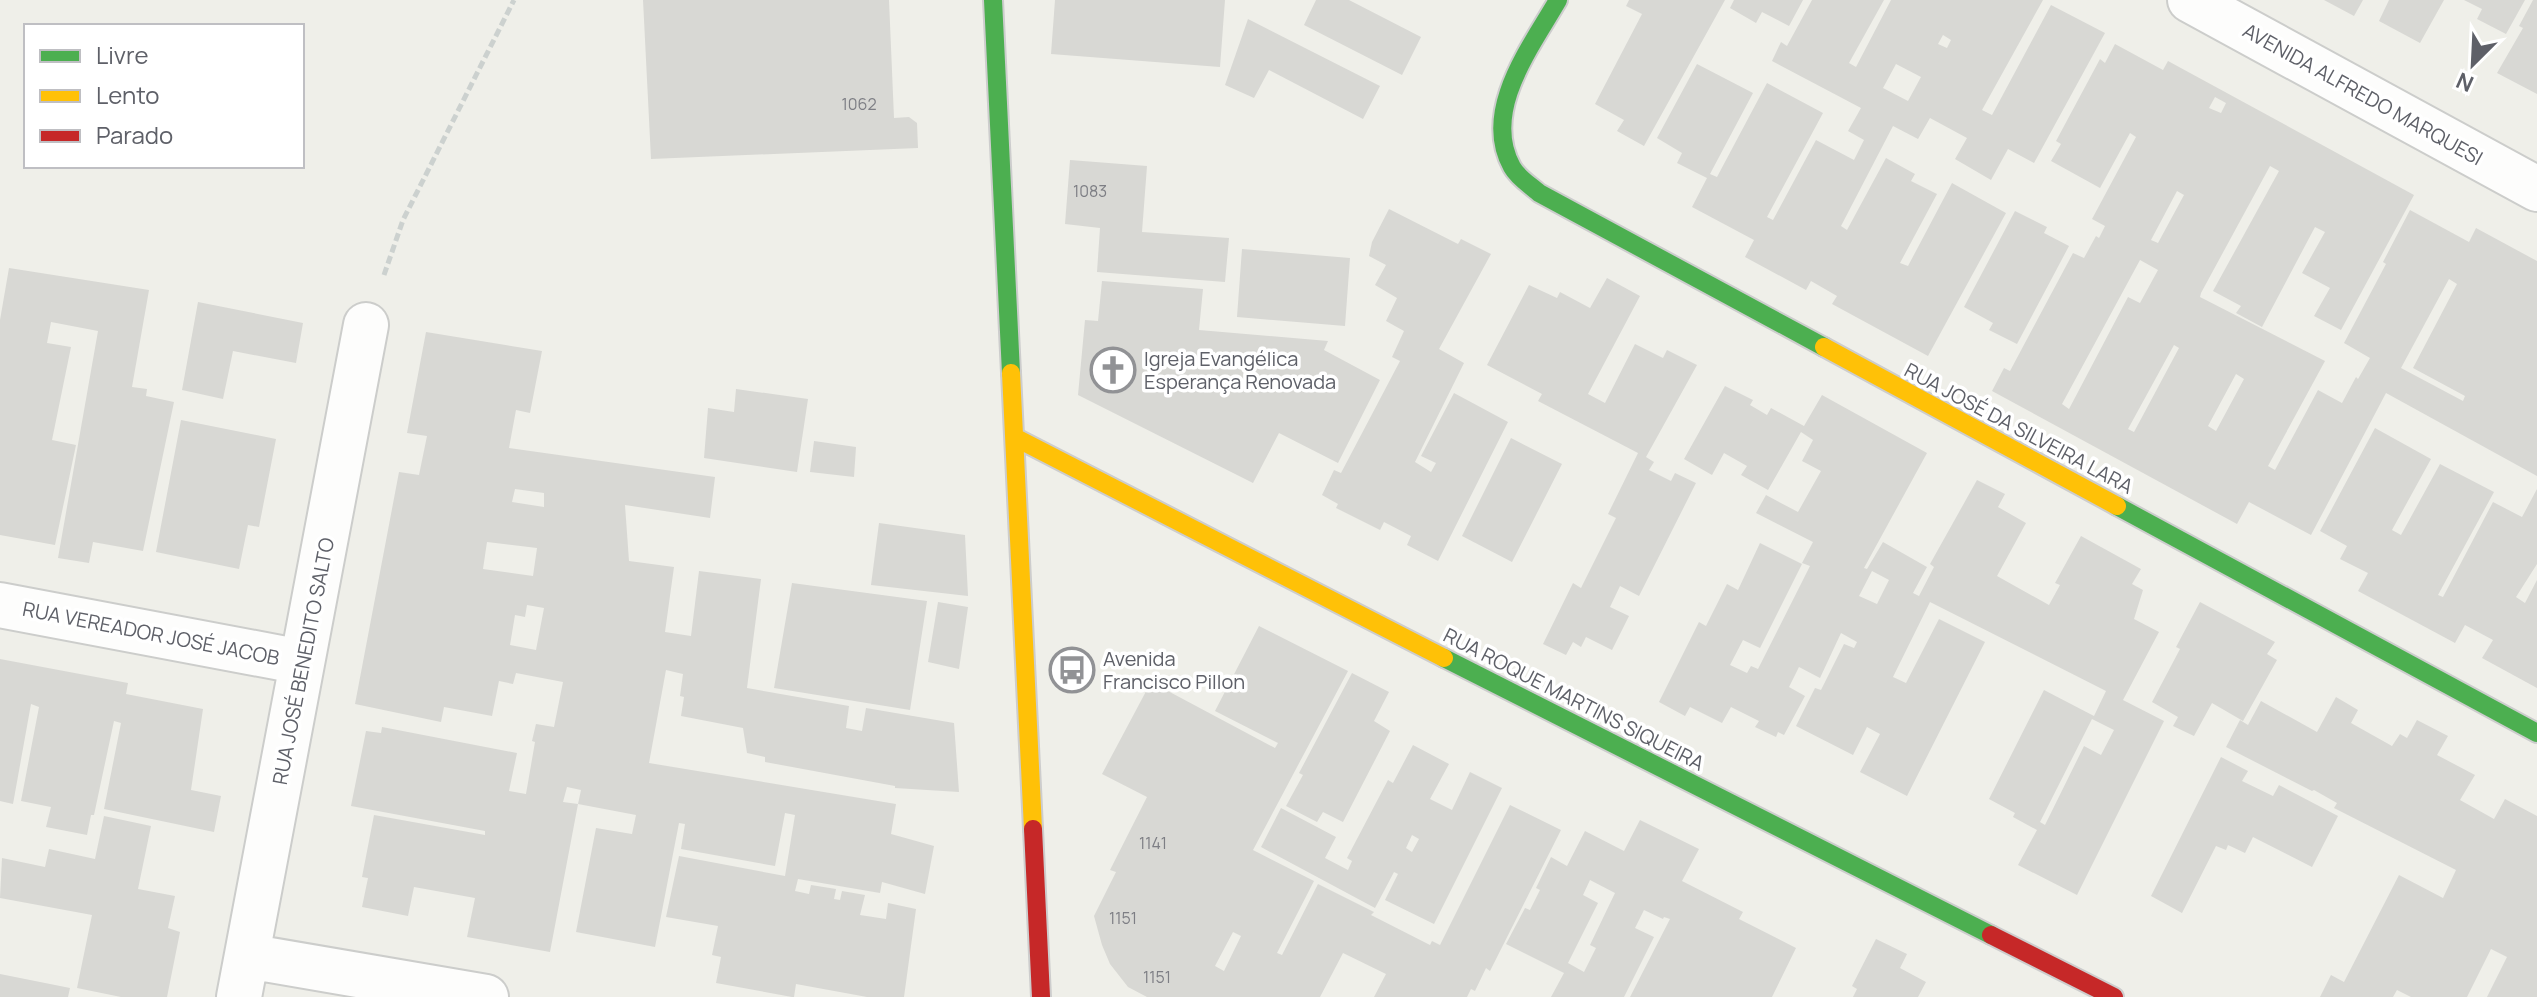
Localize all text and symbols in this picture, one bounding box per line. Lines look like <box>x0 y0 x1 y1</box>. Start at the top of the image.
street label: AVENIDA ALFREDO MARQUESI <box>2239 18 2487 170</box>
legend <box>24 24 304 168</box>
north arrow <box>2433 24 2513 104</box>
text: Livre <box>96 38 149 71</box>
text: Lento <box>96 78 160 111</box>
house number: 1062 <box>841 93 877 115</box>
text: Parado <box>96 118 173 151</box>
house number: 1083 <box>1073 180 1107 202</box>
place label: Igreja Evangélica Esperança Renovada <box>1144 345 1336 395</box>
church icon: Igreja Evangélica Esperança Renovada <box>1089 346 1137 394</box>
street label: RUA JOSÉ DA SILVEIRA LARA <box>1900 356 2138 500</box>
street label: RUA JOSÉ BENEDITO SALTO <box>266 535 340 787</box>
street label: RUA VEREADOR JOSÉ JACOB <box>20 595 282 671</box>
street label: RUA ROQUE MARTINS SIQUEIRA <box>1439 621 1709 777</box>
place label: Avenida Francisco Pillon <box>1103 645 1245 695</box>
bus stop icon: Avenida Francisco Pillon <box>1048 646 1096 694</box>
house number: 1141 <box>1139 832 1167 854</box>
house number: 1151 <box>1109 907 1137 929</box>
house number: 1151 <box>1143 966 1171 988</box>

